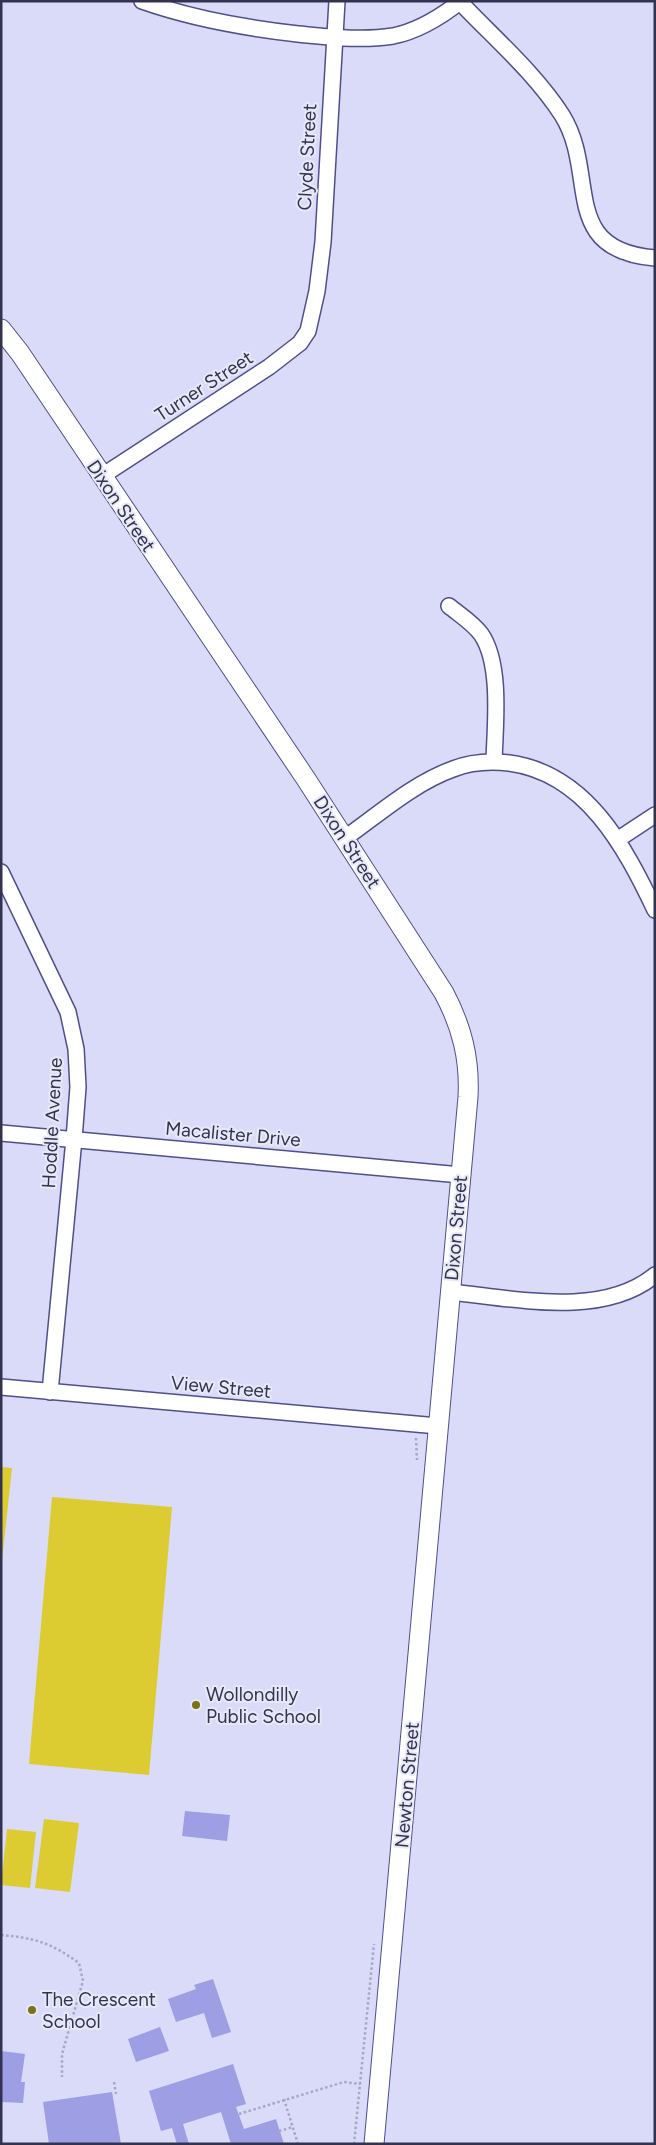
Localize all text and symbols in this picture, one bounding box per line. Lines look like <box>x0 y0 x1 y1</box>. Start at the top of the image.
street label: Clyde Street <box>293 103 321 211</box>
street label: Turner Street <box>151 346 257 426</box>
street label: Dixon Street <box>82 456 160 556</box>
street label: Dixon Street <box>309 791 385 893</box>
street label: Hoddle Avenue <box>37 1057 67 1189</box>
street label: Macalister Drive <box>164 1117 302 1151</box>
street label: Dixon Street <box>440 1174 472 1282</box>
street label: View Street <box>170 1371 272 1403</box>
place label: Wollondilly Public School <box>206 1683 321 1728</box>
marker: Wollondilly Public School <box>190 1699 202 1711</box>
street label: Newton Street <box>390 1721 424 1849</box>
place label: The Crescent School <box>42 1988 156 2033</box>
marker: The Crescent School <box>26 2004 38 2016</box>

